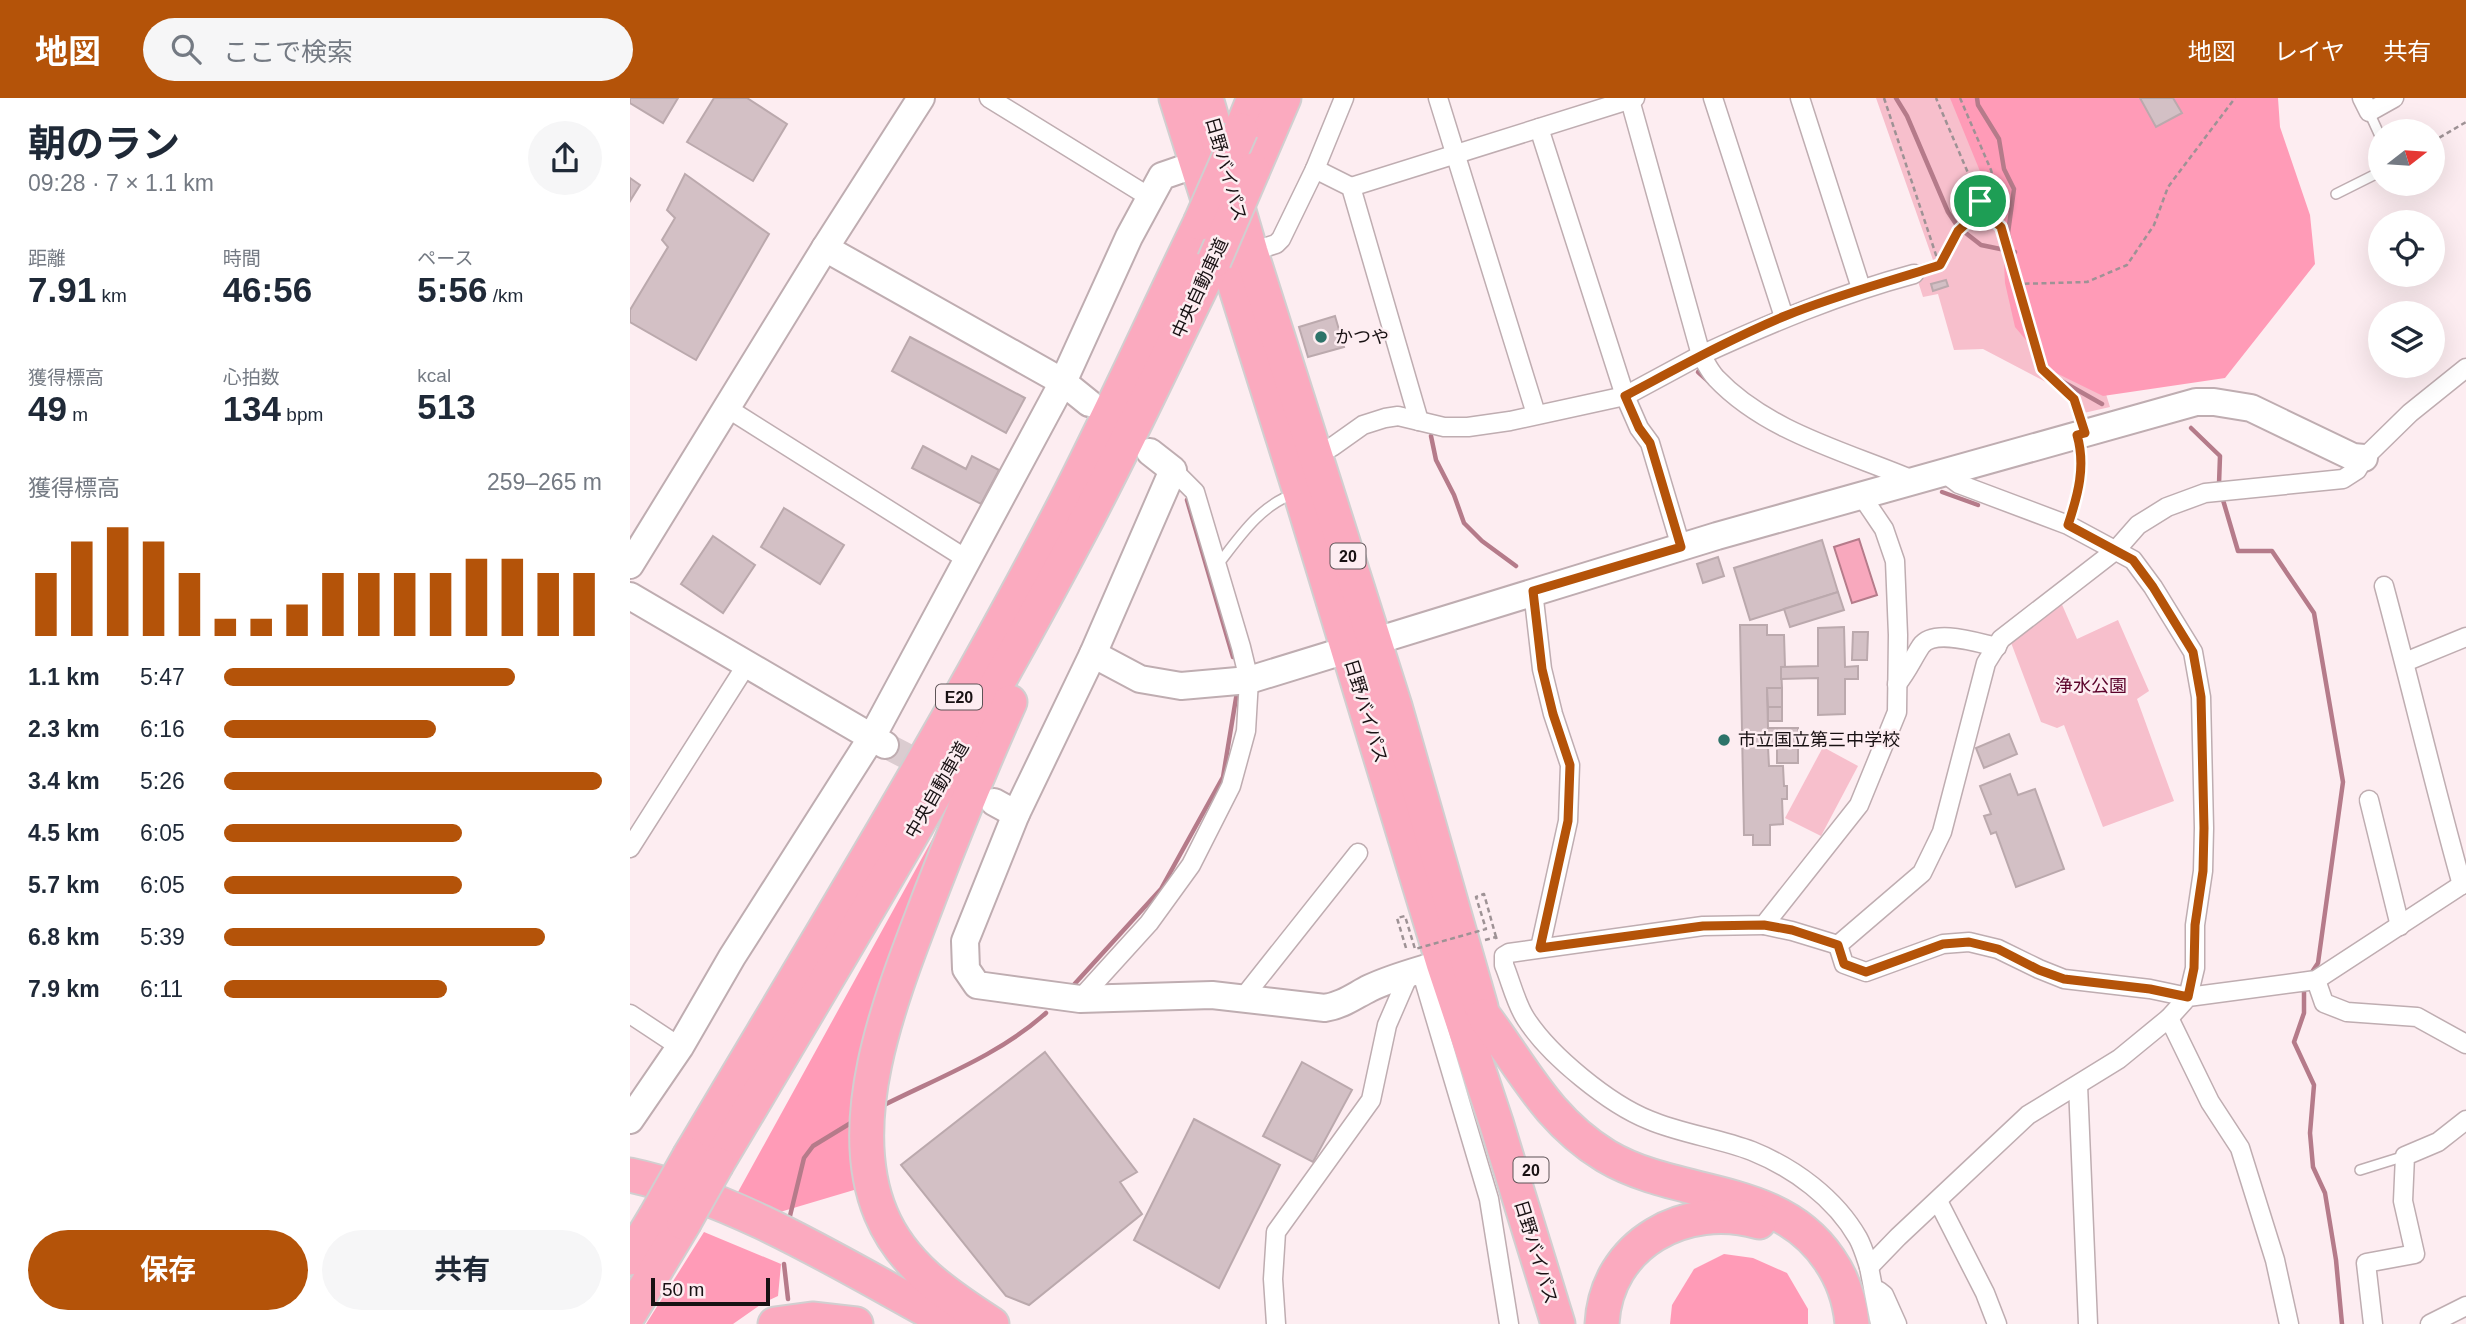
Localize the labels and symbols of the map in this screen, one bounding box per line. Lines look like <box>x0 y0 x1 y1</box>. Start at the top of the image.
street label: 日野バイパス <box>1202 115 1250 223</box>
north arrow <box>2368 119 2445 196</box>
pin <box>1950 171 2010 231</box>
street label: 中央自動車道 <box>1168 235 1232 341</box>
place label: かつや <box>1335 327 1389 347</box>
marker: かつや <box>1313 329 1329 345</box>
road number: 20 <box>1330 544 1366 569</box>
street label: 日野バイパス <box>1341 657 1391 765</box>
park label: 浄水公園 <box>2055 676 2127 696</box>
road number: E20 <box>936 684 982 710</box>
place label: 市立国立第三中学校 <box>1738 730 1900 750</box>
marker: 市立国立第三中学校 <box>1716 732 1732 748</box>
street label: 中央自動車道 <box>901 738 973 842</box>
road number: 20 <box>1514 1158 1548 1182</box>
street label: 日野バイパス <box>1511 1198 1561 1306</box>
scale bar <box>651 1275 770 1307</box>

